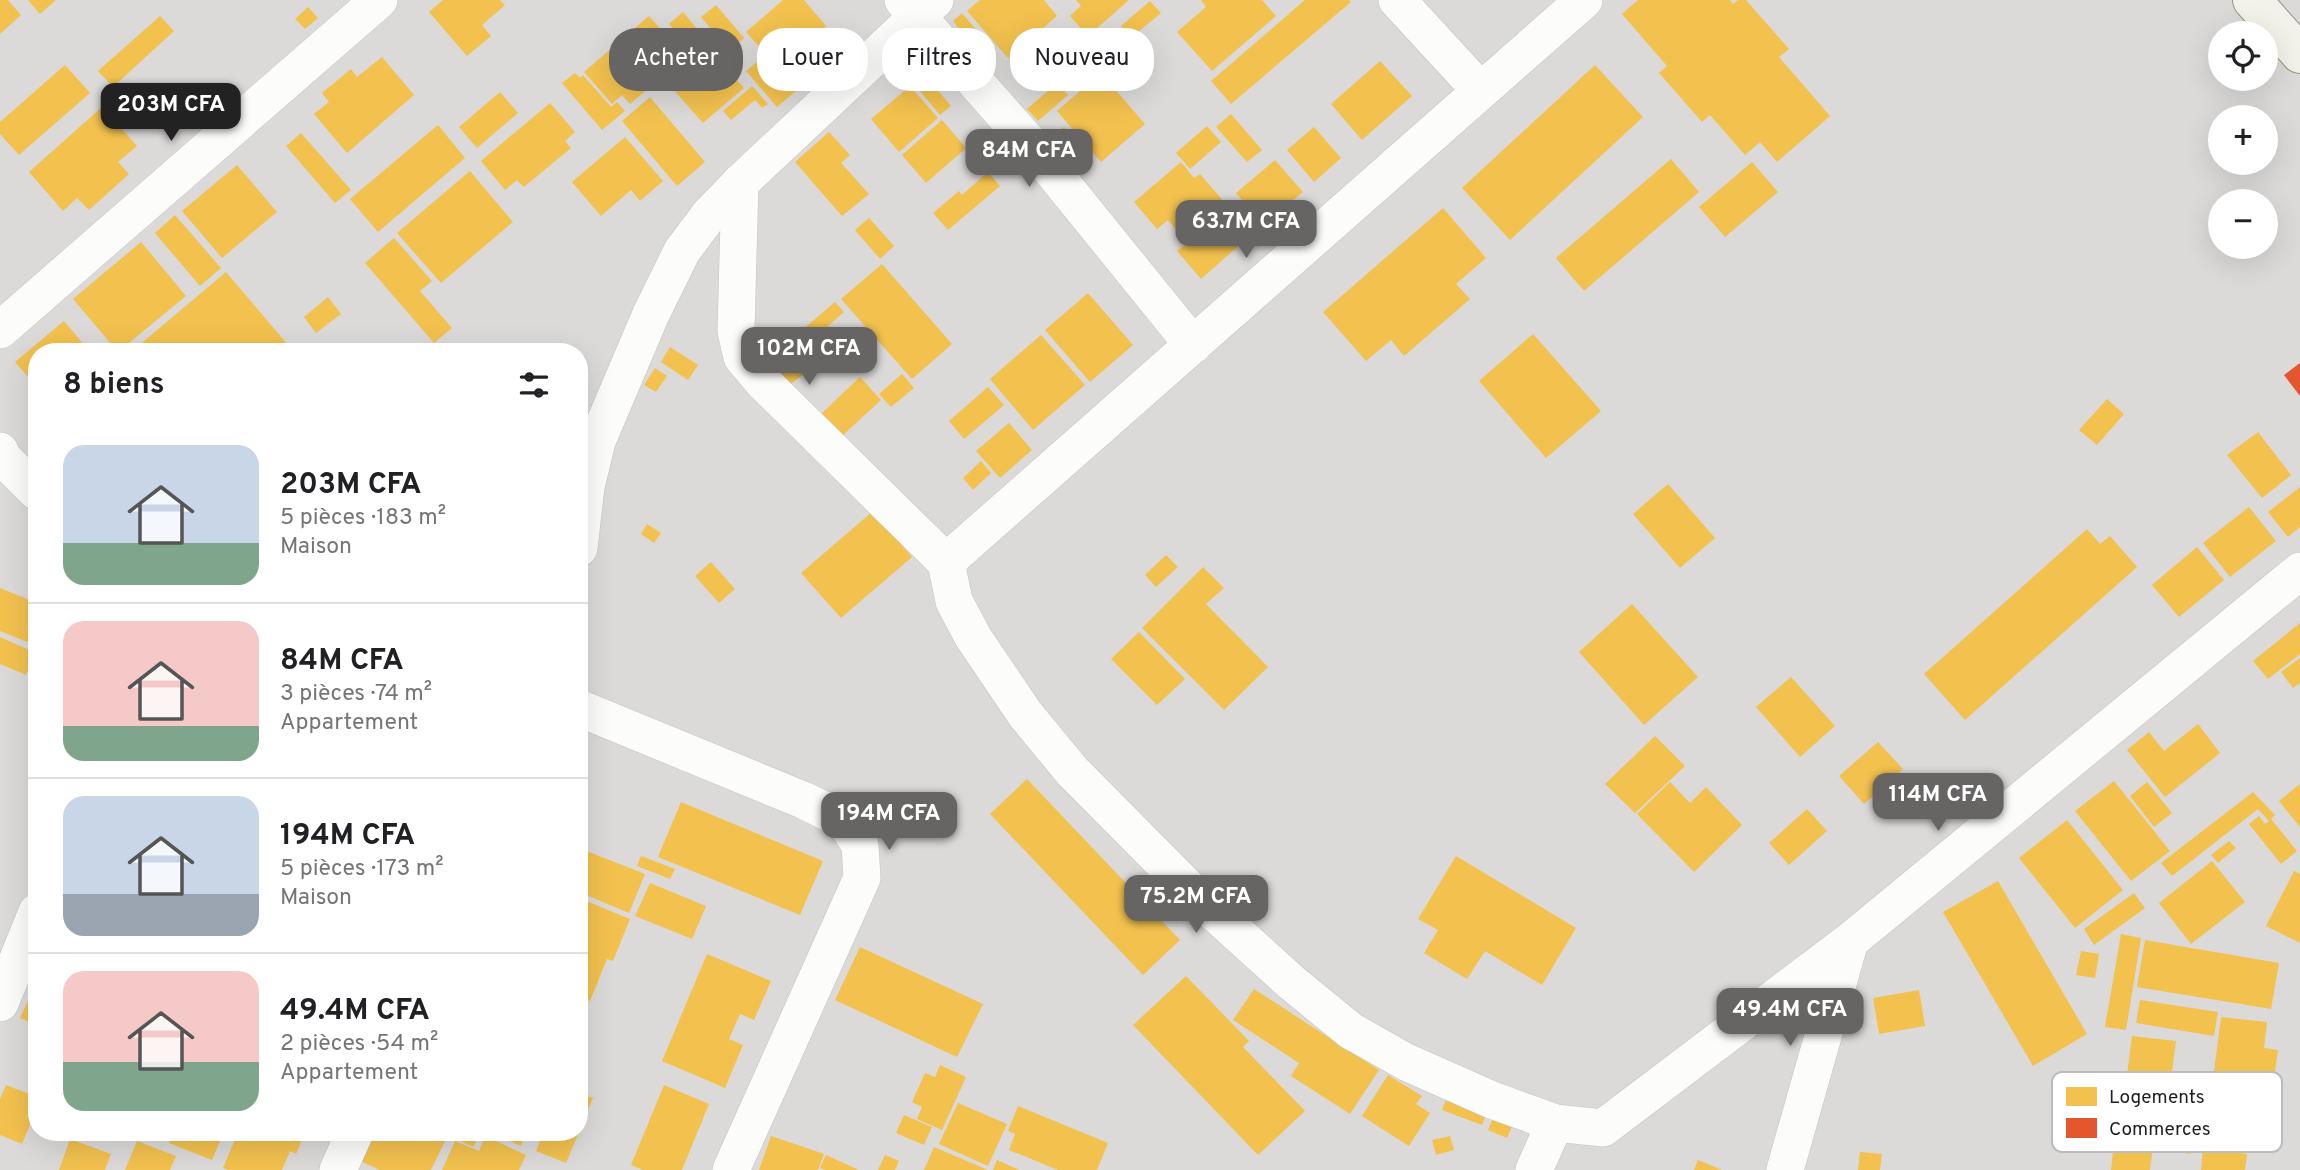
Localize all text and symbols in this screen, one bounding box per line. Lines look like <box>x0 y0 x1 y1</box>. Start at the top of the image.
map controls <box>2208 21 2278 259</box>
button: locate <box>2208 21 2278 91</box>
chip: Acheter <box>609 28 743 91</box>
chip: Louer <box>757 28 868 91</box>
chip: Filtres <box>882 28 996 91</box>
chip: Nouveau <box>1010 28 1154 91</box>
pin: 203M CFA <box>99 83 243 143</box>
text: 203M CFA <box>117 91 225 120</box>
button: + <box>2208 105 2278 175</box>
pin: 84M CFA <box>964 130 1094 189</box>
text: 84M CFA <box>982 137 1076 166</box>
button: − <box>2208 189 2278 259</box>
pin: 63.7M CFA <box>1166 201 1326 260</box>
text: 63.7M CFA <box>1192 208 1300 237</box>
pin: 102M CFA <box>737 328 881 387</box>
text: 102M CFA <box>757 335 861 364</box>
icon: filters <box>515 366 553 404</box>
text: 8 biens <box>63 367 165 404</box>
text: 203M CFA <box>280 467 421 504</box>
icon: home <box>119 473 203 557</box>
text: 5 pièces · 183 m² <box>280 504 446 533</box>
text: Maison <box>280 533 352 562</box>
text: 84M CFA <box>280 643 404 680</box>
icon: home <box>119 649 203 733</box>
text: 3 pièces · 74 m² <box>280 680 432 709</box>
text: Appartement <box>280 709 418 738</box>
pin: 114M CFA <box>1866 774 2010 833</box>
text: 114M CFA <box>1889 781 1987 810</box>
pin: 194M CFA <box>817 792 961 852</box>
text: 194M CFA <box>837 800 941 829</box>
text: 194M CFA <box>280 818 415 855</box>
icon: home <box>119 824 203 908</box>
text: 5 pièces · 173 m² <box>280 855 444 884</box>
pin: 75.2M CFA <box>1116 876 1276 935</box>
text: 75.2M CFA <box>1140 883 1252 912</box>
text: Maison <box>280 884 352 913</box>
pin: 49.4M CFA <box>1710 988 1870 1048</box>
text: 49.4M CFA <box>280 993 430 1030</box>
text: 49.4M CFA <box>1733 996 1847 1025</box>
icon: home <box>119 999 203 1083</box>
text: 2 pièces · 54 m² <box>280 1030 438 1059</box>
text: Appartement <box>280 1059 418 1088</box>
legend <box>2052 1072 2282 1152</box>
text: Logements <box>2109 1086 2205 1110</box>
text: Commerces <box>2109 1118 2211 1142</box>

